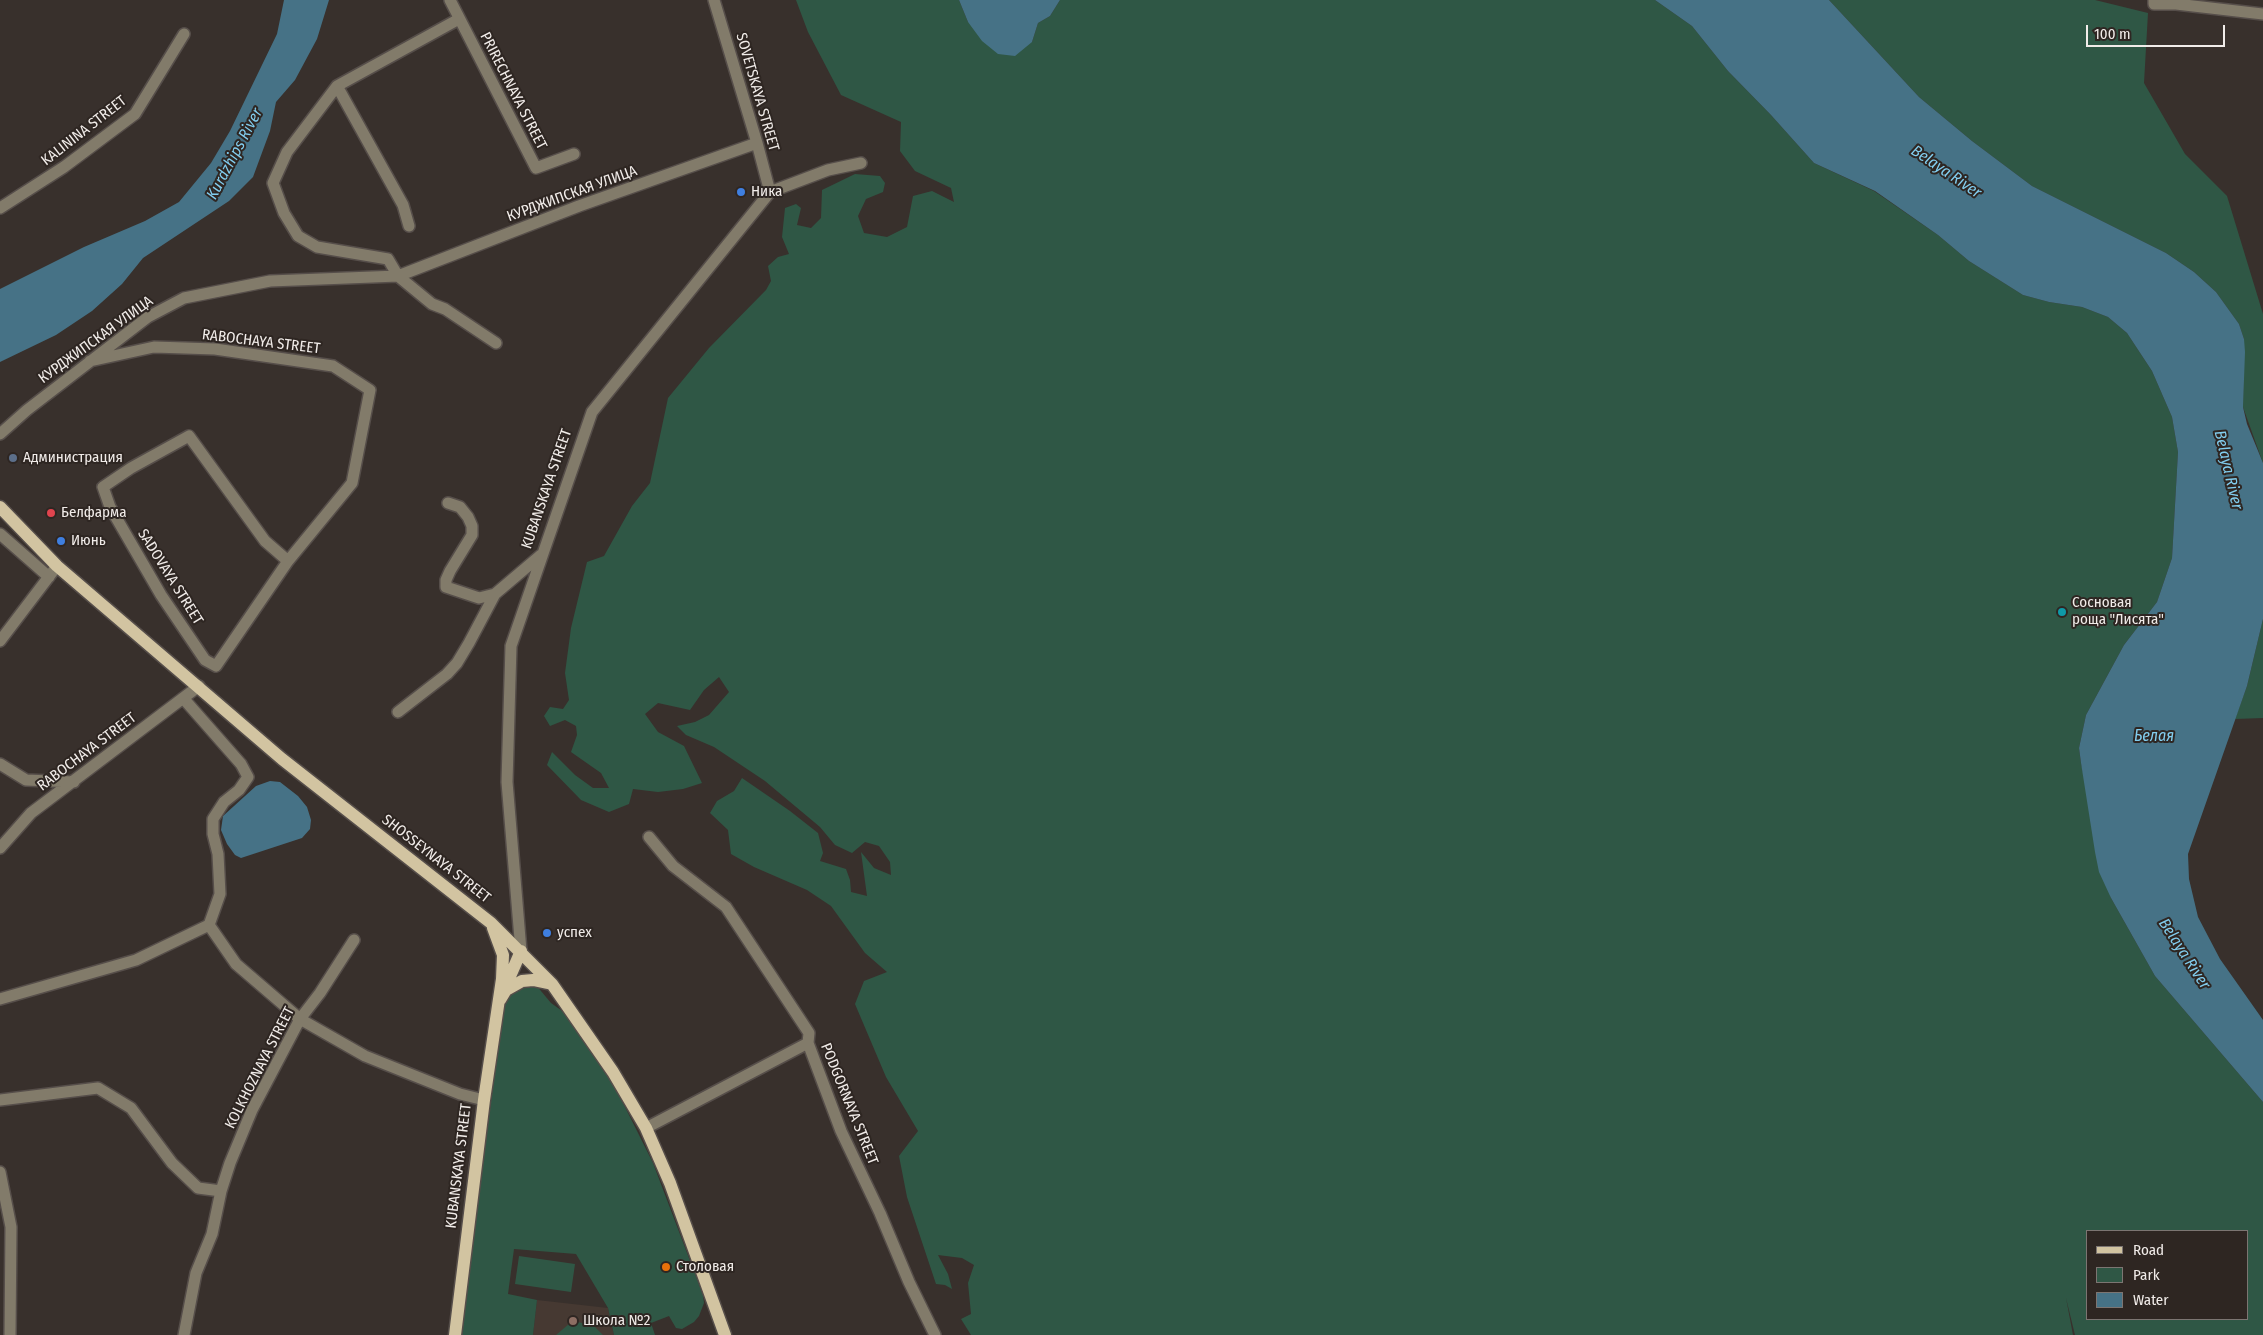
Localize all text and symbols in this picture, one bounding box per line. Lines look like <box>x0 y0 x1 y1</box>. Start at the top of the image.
scale bar <box>2088 15 2227 47</box>
text: 100 m <box>2094 25 2131 43</box>
street label: PRIRECHNAYA STREET <box>476 29 550 153</box>
street label: SOVETSKAYA STREET <box>732 31 782 153</box>
street label: KALININA STREET <box>38 92 130 170</box>
water label: Kurdzhips River <box>203 105 267 203</box>
water label: Belaya River <box>1907 142 1985 202</box>
street label: КУРДЖИПСКАЯ УЛИЦА <box>505 162 639 226</box>
place label: Ника <box>751 183 782 201</box>
marker: Ника <box>735 186 747 198</box>
street label: КУРДЖИПСКАЯ УЛИЦА <box>35 292 157 388</box>
street label: RABOCHAYA STREET <box>201 326 321 358</box>
street label: KUBANSKAYA STREET <box>518 427 576 551</box>
water label: Belaya River <box>2210 429 2246 511</box>
place label: Администрация <box>23 449 123 467</box>
marker: Администрация <box>7 452 19 464</box>
place label: Белфарма <box>61 504 127 522</box>
marker: Белфарма <box>45 507 57 519</box>
street label: SADOVAYA STREET <box>133 526 207 628</box>
place label: Июнь <box>71 532 106 550</box>
marker: Июнь <box>55 535 67 547</box>
place label: Сосновая роща "Лисята" <box>2072 594 2164 629</box>
marker: Сосновая роща "Лисята" <box>2056 606 2068 618</box>
street label: RABOCHAYA STREET <box>34 709 140 795</box>
water label: Белая <box>2134 727 2174 747</box>
street label: SHOSSEYNAYA STREET <box>378 811 494 907</box>
water label: Belaya River <box>2154 915 2214 993</box>
place label: успех <box>557 924 592 942</box>
marker: успех <box>541 927 553 939</box>
street label: KOLKHOZNAYA STREET <box>221 1004 299 1132</box>
street label: PODGORNAYA STREET <box>816 1040 882 1168</box>
street label: KUBANSKAYA STREET <box>442 1103 476 1229</box>
legend <box>2086 1230 2248 1320</box>
text: Road <box>2133 1241 2164 1259</box>
place label: Столовая <box>676 1258 734 1276</box>
marker: Столовая <box>660 1261 672 1273</box>
text: Park <box>2133 1266 2160 1284</box>
text: Water <box>2133 1291 2168 1309</box>
place label: Школа №2 <box>583 1312 650 1330</box>
marker: Школа №2 <box>567 1315 579 1327</box>

